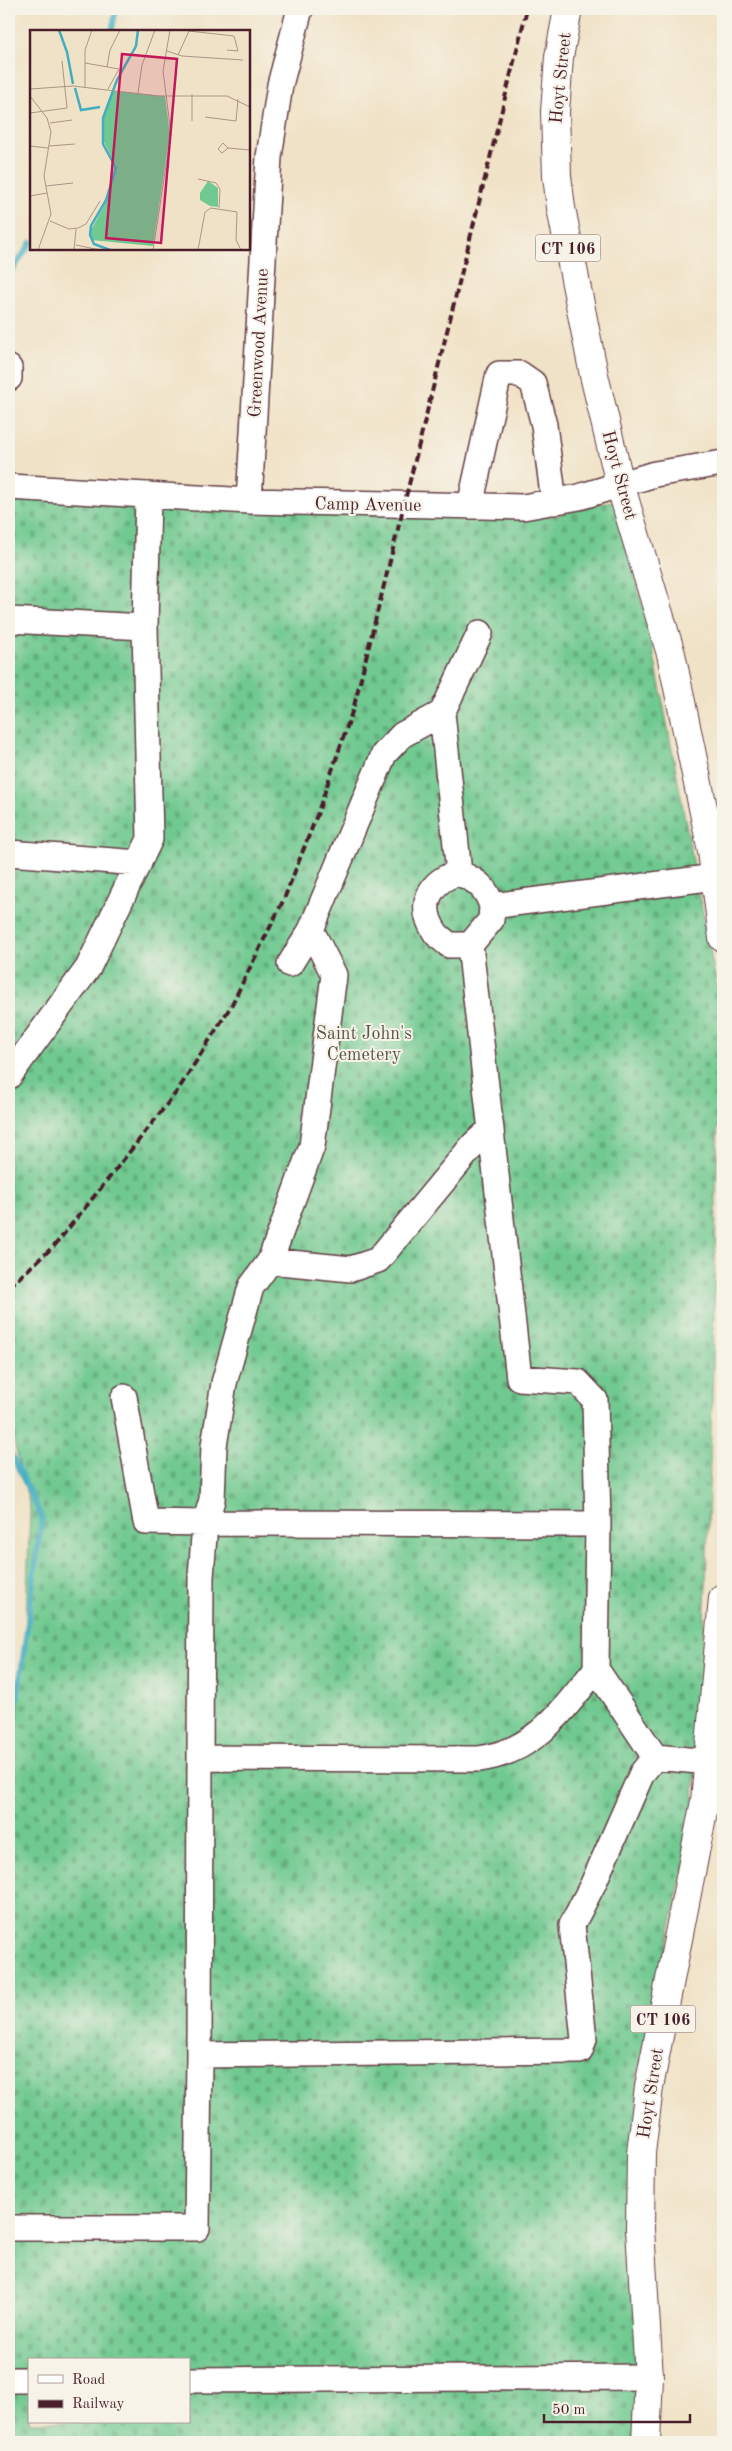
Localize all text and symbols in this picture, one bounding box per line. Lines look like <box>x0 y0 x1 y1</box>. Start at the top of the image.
inset map <box>30 30 250 250</box>
street label: Hoyt Street <box>547 32 575 125</box>
road number: CT 106 <box>536 234 600 262</box>
street label: Greenwood Avenue <box>246 268 272 418</box>
street label: Hoyt Street <box>598 429 640 522</box>
street label: Camp Avenue <box>314 495 422 515</box>
park label: Saint John's Cemetery <box>316 1025 412 1064</box>
road number: CT 106 <box>630 2006 696 2032</box>
street label: Hoyt Street <box>635 2046 667 2140</box>
legend <box>28 2358 190 2424</box>
text: Road <box>72 2373 106 2388</box>
scale bar <box>544 2391 691 2423</box>
text: Railway <box>72 2397 125 2412</box>
text: 50 m <box>552 2403 586 2418</box>

